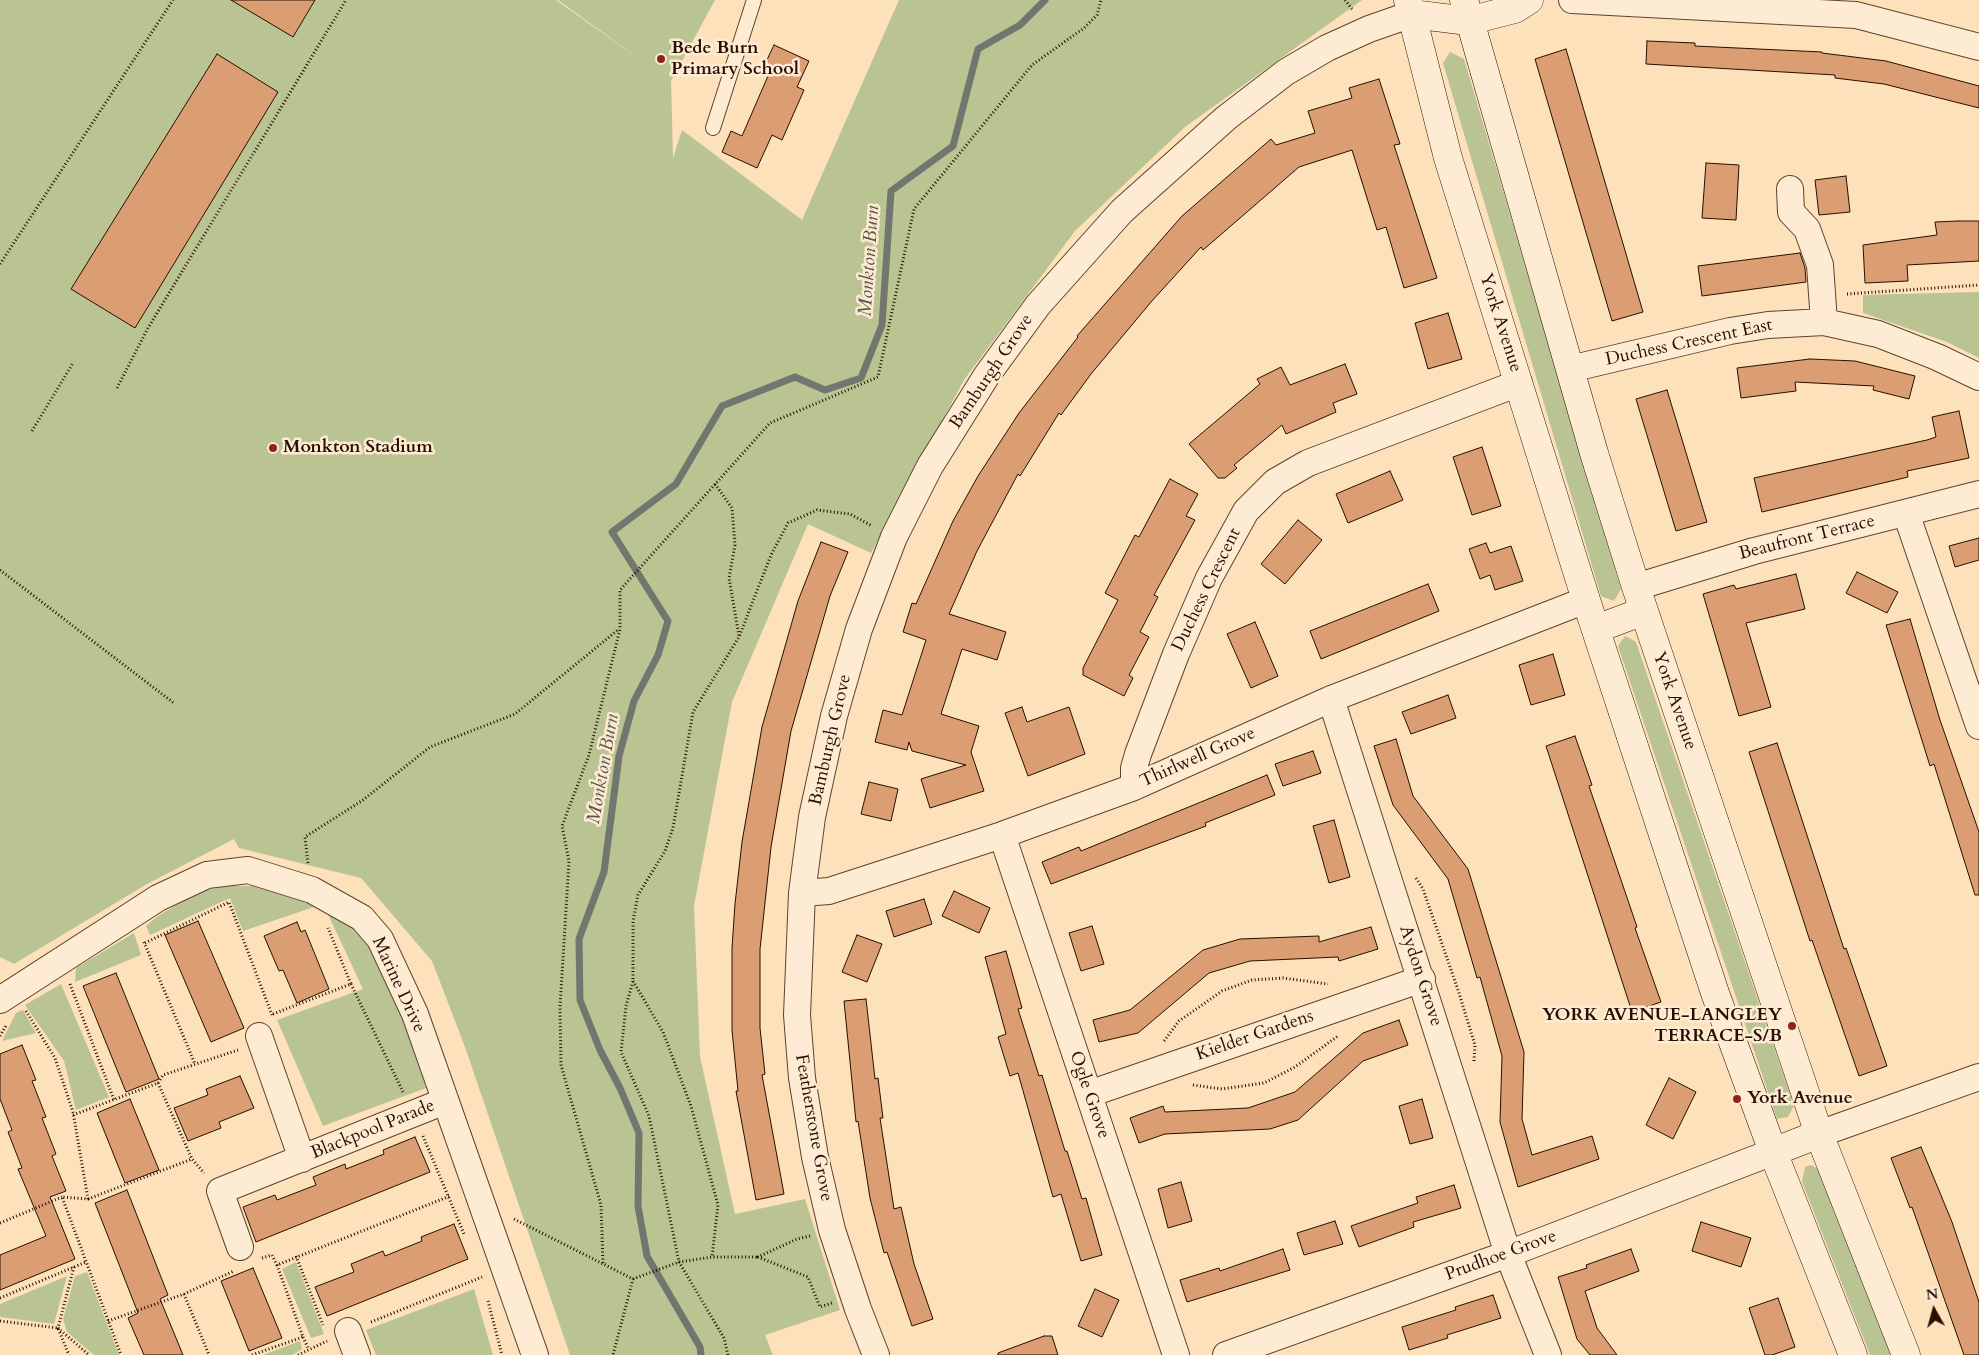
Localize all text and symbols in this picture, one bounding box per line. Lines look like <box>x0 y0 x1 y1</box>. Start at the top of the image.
place label: Bede Burn Primary School <box>671 38 799 80</box>
marker: Bede Burn Primary School <box>655 53 667 65</box>
water label: Monkton Burn <box>855 205 885 317</box>
street label: York Avenue <box>1474 271 1526 375</box>
street label: Bamburgh Grove <box>946 310 1038 434</box>
street label: Duchess Crescent East <box>1604 315 1774 371</box>
place label: Monkton Stadium <box>283 437 433 459</box>
marker: Monkton Stadium <box>267 442 279 454</box>
street label: Beaufront Terrace <box>1737 511 1877 565</box>
street label: Duchess Crescent <box>1168 525 1246 655</box>
street label: York Avenue <box>1647 649 1701 753</box>
street label: Bamburgh Grove <box>805 672 857 808</box>
water label: Monkton Burn <box>583 712 625 826</box>
street label: Thirlwell Grove <box>1137 723 1259 793</box>
street label: Aydon Grove <box>1394 923 1446 1029</box>
street label: Marine Drive <box>366 934 430 1036</box>
place label: YORK AVENUE-LANGLEY TERRACE-S/B <box>1542 1005 1782 1048</box>
street label: Kielder Gardens <box>1193 1006 1317 1066</box>
marker: YORK AVENUE-LANGLEY TERRACE-S/B <box>1786 1020 1798 1032</box>
street label: Ogle Grove <box>1064 1048 1114 1142</box>
street label: Featherstone Grove <box>789 1053 837 1203</box>
place label: York Avenue <box>1747 1088 1853 1110</box>
marker: York Avenue <box>1731 1093 1743 1105</box>
street label: Blackpool Parade <box>308 1095 438 1165</box>
street label: Prudhoe Grove <box>1442 1226 1560 1286</box>
text: N <box>1925 1284 1939 1305</box>
north arrow <box>1909 1285 1959 1335</box>

